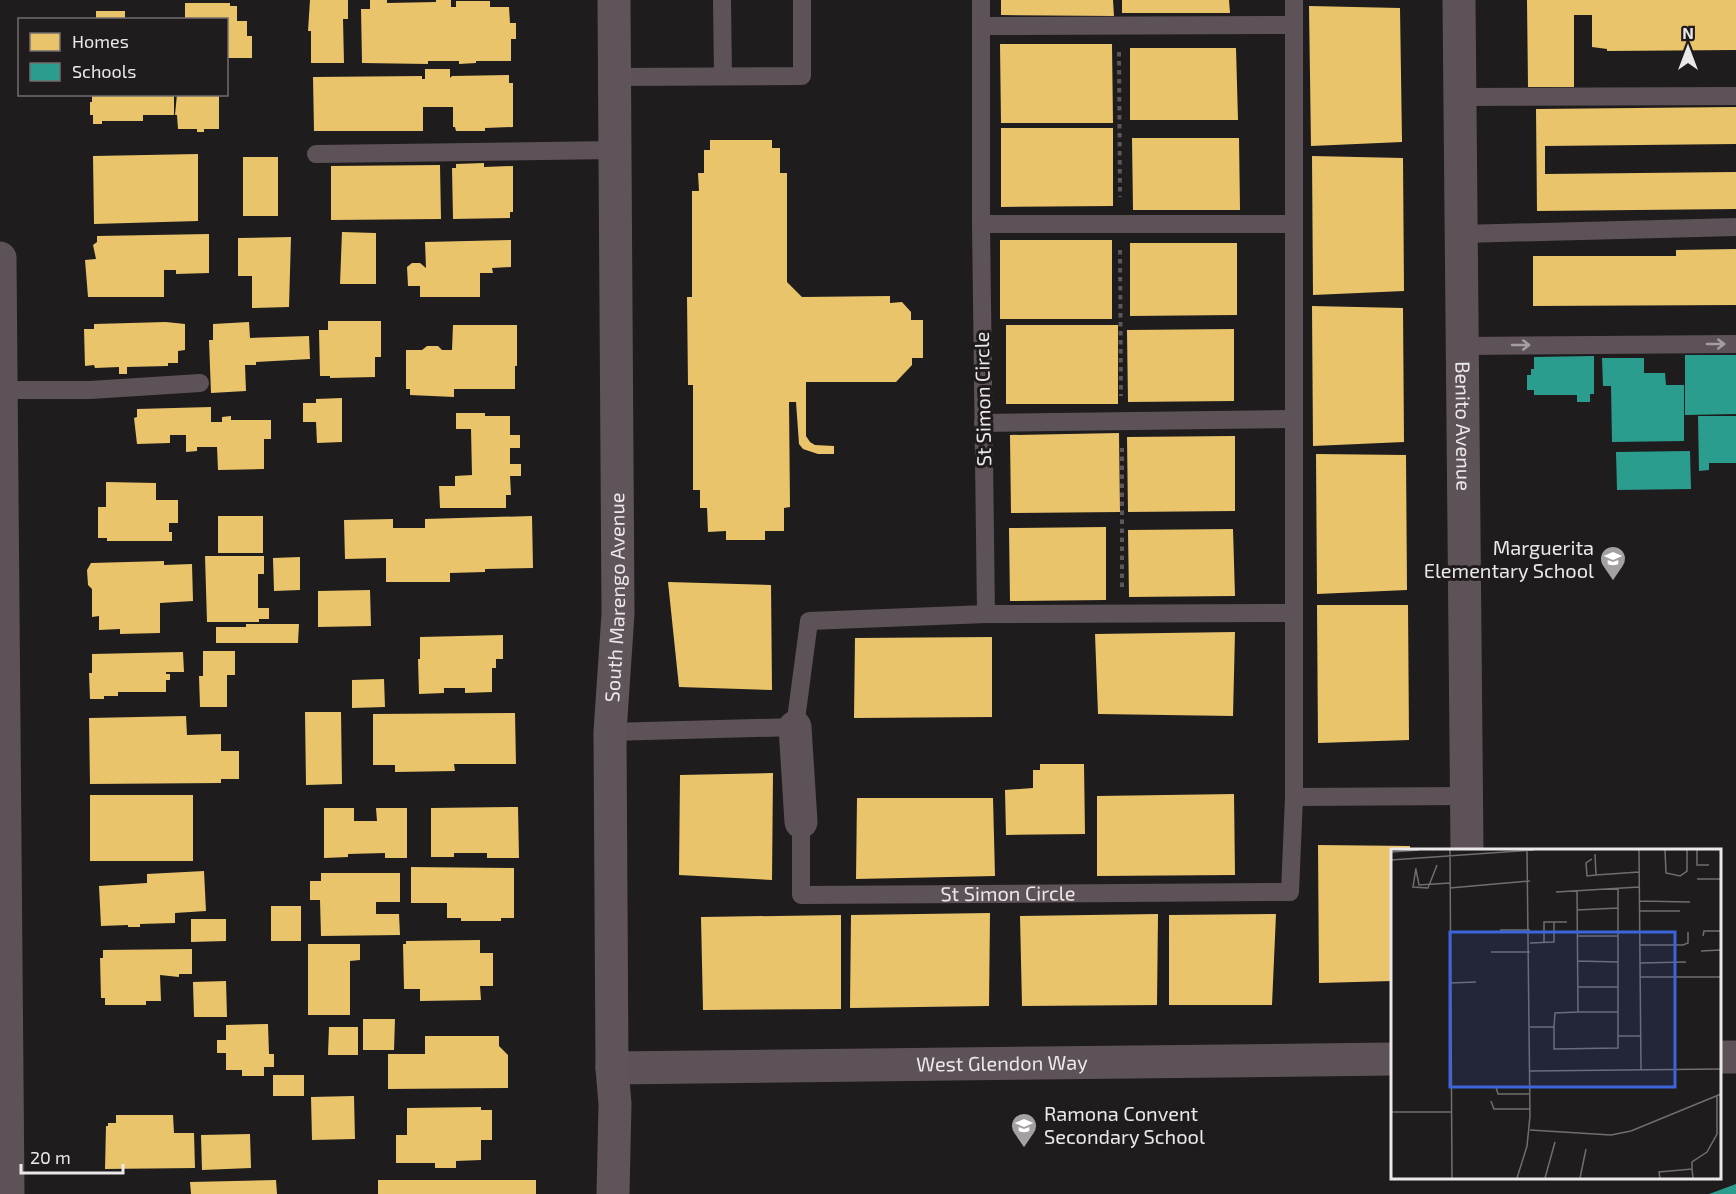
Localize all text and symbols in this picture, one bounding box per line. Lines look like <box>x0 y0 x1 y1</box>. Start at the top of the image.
legend <box>18 18 228 96</box>
north arrow <box>1658 18 1718 78</box>
text: N <box>1682 23 1694 42</box>
text: Homes <box>72 30 129 52</box>
text: Schools <box>72 60 136 82</box>
street label: St Simon Circle <box>969 331 995 467</box>
one-way arrow <box>1706 338 1726 350</box>
one-way arrow <box>1511 339 1531 351</box>
street label: Benito Avenue <box>1451 361 1477 491</box>
street label: South Marengo Avenue <box>599 492 629 703</box>
place label: Marguerita Elementary School <box>1424 535 1594 582</box>
school or university icon: Marguerita Elementary School <box>1598 544 1628 582</box>
inset map <box>1391 849 1721 1179</box>
street label: St Simon Circle <box>940 880 1076 905</box>
street label: West Glendon Way <box>916 1050 1088 1075</box>
place label: Ramona Convent Secondary School <box>1044 1101 1205 1148</box>
school or university icon: Ramona Convent Secondary School <box>1009 1111 1039 1149</box>
scale bar <box>21 1137 123 1175</box>
text: 20 m <box>30 1146 71 1168</box>

